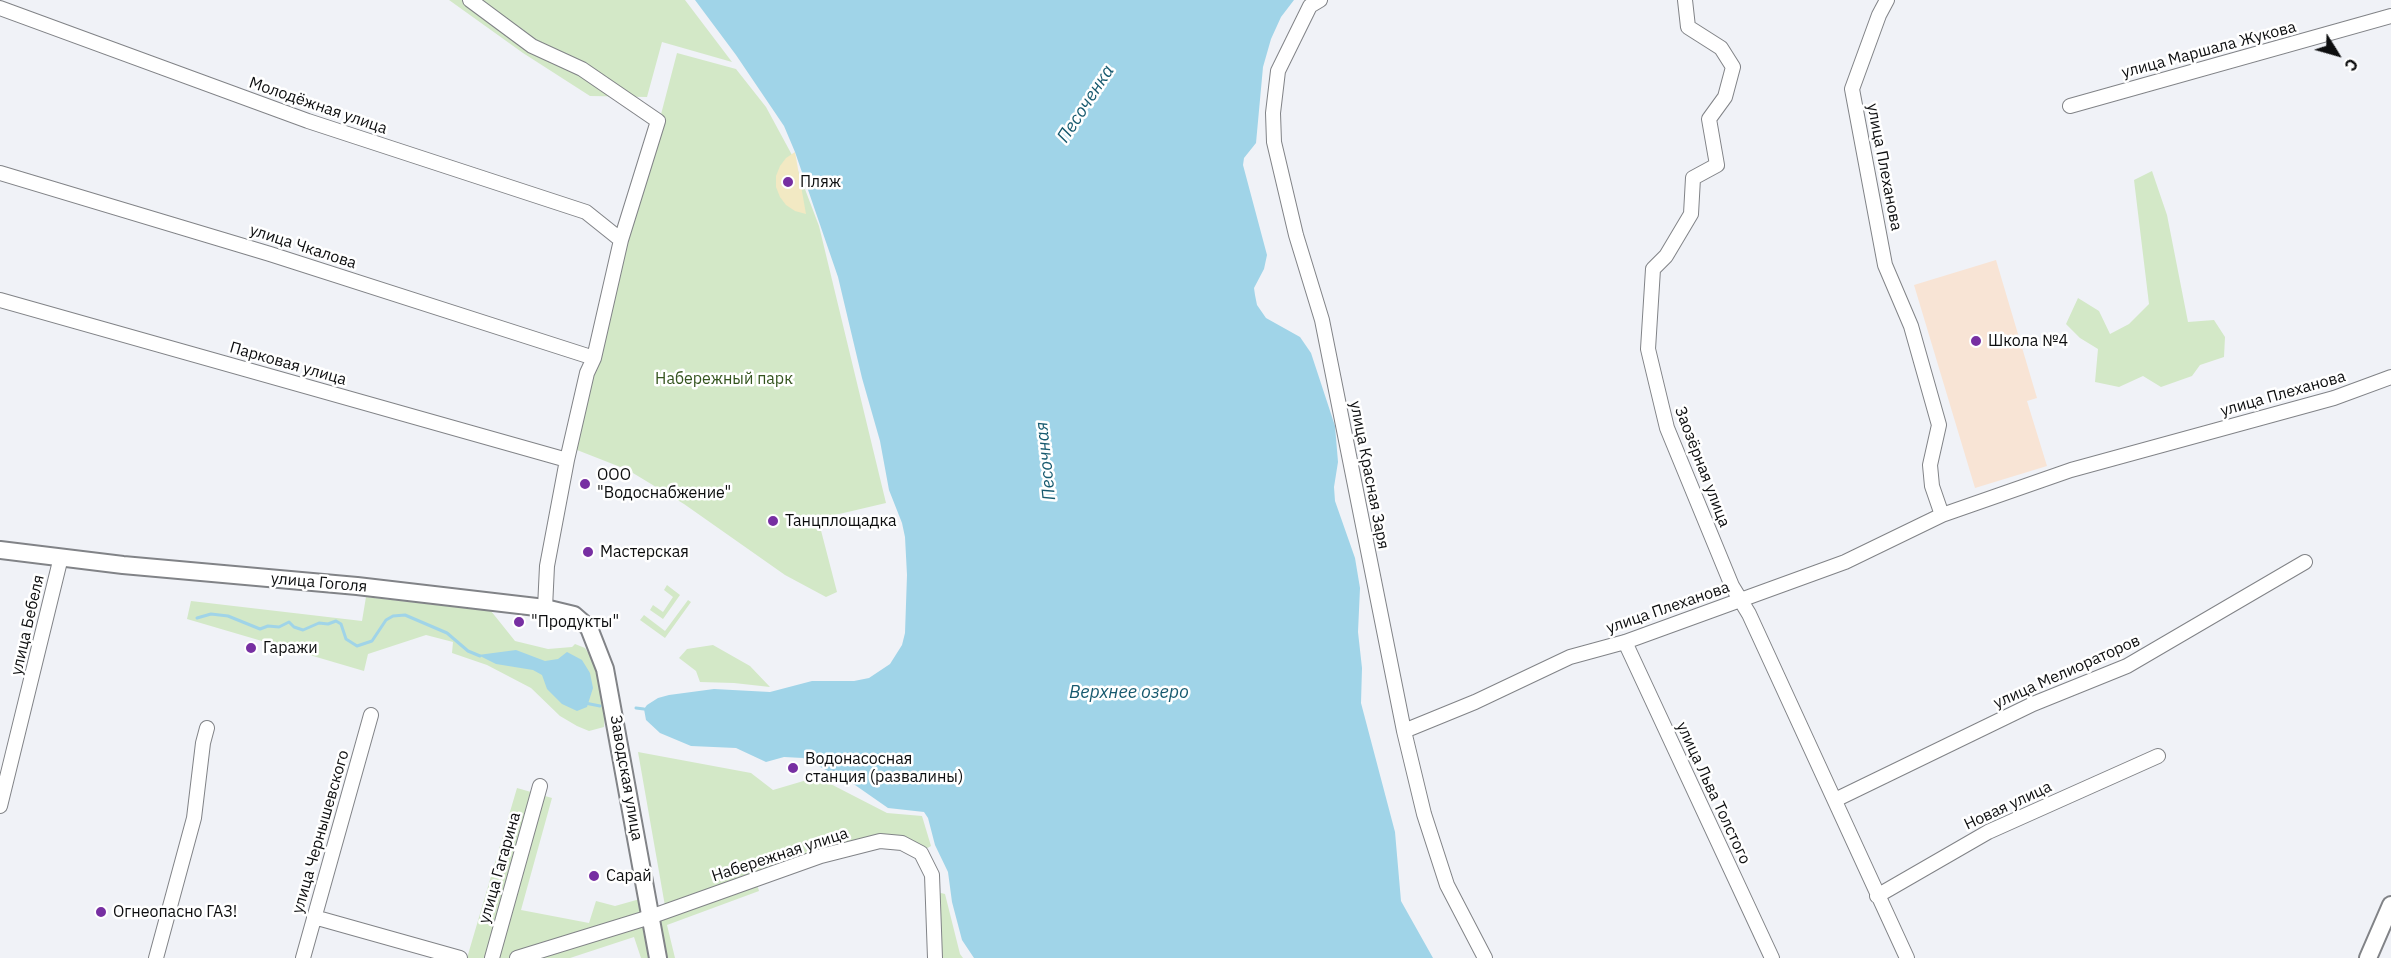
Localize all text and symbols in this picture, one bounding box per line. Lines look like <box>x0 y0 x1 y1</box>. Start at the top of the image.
street label: улица Маршала Жукова <box>2120 17 2298 83</box>
north arrow <box>2307 24 2367 84</box>
text: С <box>2340 55 2363 75</box>
water label: Песоченка <box>1053 61 1119 147</box>
street label: Молодёжная улица <box>246 73 390 139</box>
street label: улица Плеханова <box>1862 102 1906 232</box>
place label: Пляж <box>800 172 841 192</box>
marker: Пляж <box>781 175 795 189</box>
street label: улица Чкалова <box>247 221 359 273</box>
place label: Школа №4 <box>1988 331 2068 351</box>
marker: Школа №4 <box>1969 334 1983 348</box>
street label: Парковая улица <box>227 338 349 390</box>
street label: улица Плеханова <box>2218 367 2348 421</box>
park label: Набережный парк <box>655 369 793 389</box>
street label: улица Красная Заря <box>1345 399 1393 551</box>
street label: Заозёрная улица <box>1670 404 1734 530</box>
water label: Песочная <box>1031 420 1061 502</box>
place label: ООО "Водоснабжение" <box>597 465 731 503</box>
marker: ООО "Водоснабжение" <box>578 477 592 491</box>
place label: Танцплощадка <box>785 511 897 531</box>
marker: Танцплощадка <box>766 514 780 528</box>
place label: Мастерская <box>600 542 689 562</box>
marker: Мастерская <box>581 545 595 559</box>
street label: улица Гоголя <box>270 569 368 597</box>
street label: улица Бебеля <box>7 573 49 677</box>
street label: улица Плеханова <box>1604 578 1732 638</box>
place label: "Продукты" <box>531 612 619 632</box>
marker: "Продукты" <box>512 615 526 629</box>
street label: улица Мелиораторов <box>1991 631 2143 713</box>
place label: Гаражи <box>263 638 318 658</box>
marker: Гаражи <box>244 641 258 655</box>
water label: Верхнее озеро <box>1069 682 1189 704</box>
street label: Заводская улица <box>605 714 647 842</box>
street label: улица Льва Толстого <box>1672 719 1754 867</box>
street label: улица Чернышевского <box>288 748 354 916</box>
place label: Водонасосная станция (развалины) <box>805 749 963 787</box>
marker: Водонасосная станция (развалины) <box>786 761 800 775</box>
street label: Новая улица <box>1961 777 2055 835</box>
street label: улица Гагарина <box>475 810 525 926</box>
street label: Набережная улица <box>709 824 851 886</box>
place label: Сарай <box>606 866 652 886</box>
marker: Сарай <box>587 869 601 883</box>
place label: Огнеопасно ГАЗ! <box>113 902 237 922</box>
marker: Огнеопасно ГАЗ! <box>94 905 108 919</box>

